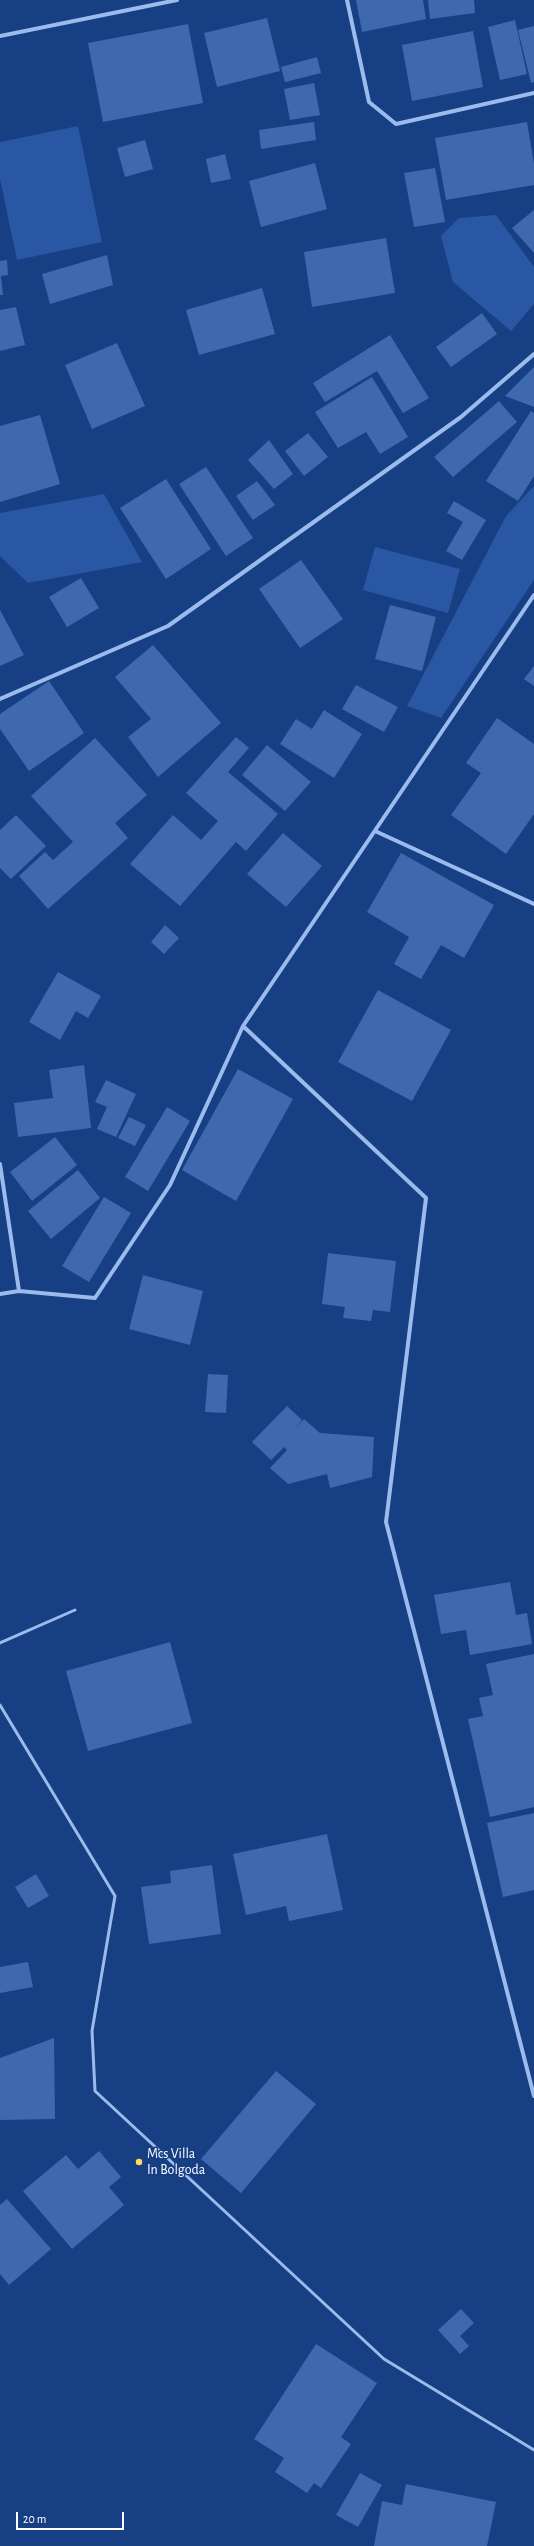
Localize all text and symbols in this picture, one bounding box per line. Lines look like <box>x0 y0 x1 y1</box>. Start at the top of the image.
place label: Mcs Villa In Bolgoda <box>147 2146 205 2178</box>
marker: Mcs Villa In Bolgoda <box>134 2157 144 2167</box>
scale bar <box>18 2504 126 2530</box>
text: 20 m <box>23 2513 46 2525</box>

